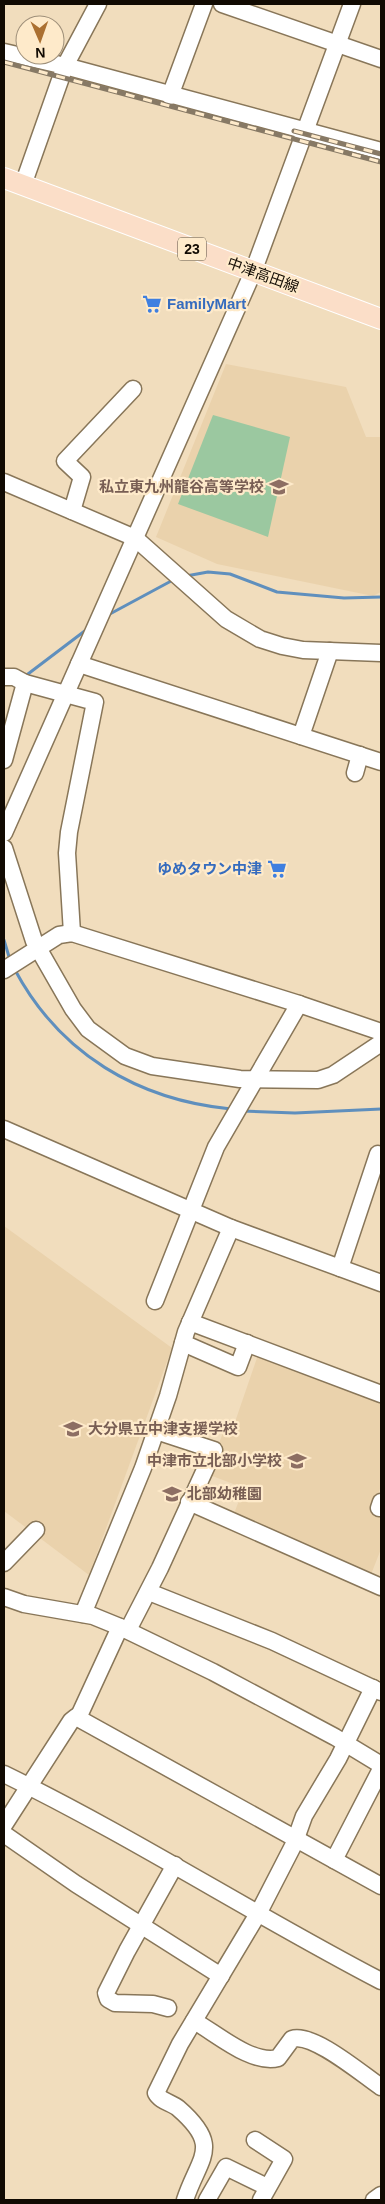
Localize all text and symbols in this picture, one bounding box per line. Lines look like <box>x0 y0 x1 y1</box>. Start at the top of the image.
north arrow <box>15 15 65 65</box>
text: N <box>35 45 46 61</box>
road number: 23 <box>178 238 206 260</box>
street label: 中津高田線 <box>225 254 301 295</box>
supermarket icon: FamilyMart <box>141 293 163 315</box>
place label: FamilyMart <box>167 295 246 312</box>
school or university icon: 私立東九州龍谷高等学校 <box>268 476 290 498</box>
place label: 私立東九州龍谷高等学校 <box>99 478 264 495</box>
supermarket icon: ゆめタウン中津 <box>266 858 288 880</box>
place label: ゆめタウン中津 <box>157 860 262 877</box>
school or university icon: 大分県立中津支援学校 <box>62 1418 84 1440</box>
place label: 大分県立中津支援学校 <box>88 1420 238 1437</box>
school or university icon: 中津市立北部小学校 <box>286 1450 308 1472</box>
place label: 中津市立北部小学校 <box>147 1452 282 1469</box>
school or university icon: 北部幼稚園 <box>161 1483 183 1505</box>
place label: 北部幼稚園 <box>187 1485 262 1502</box>

